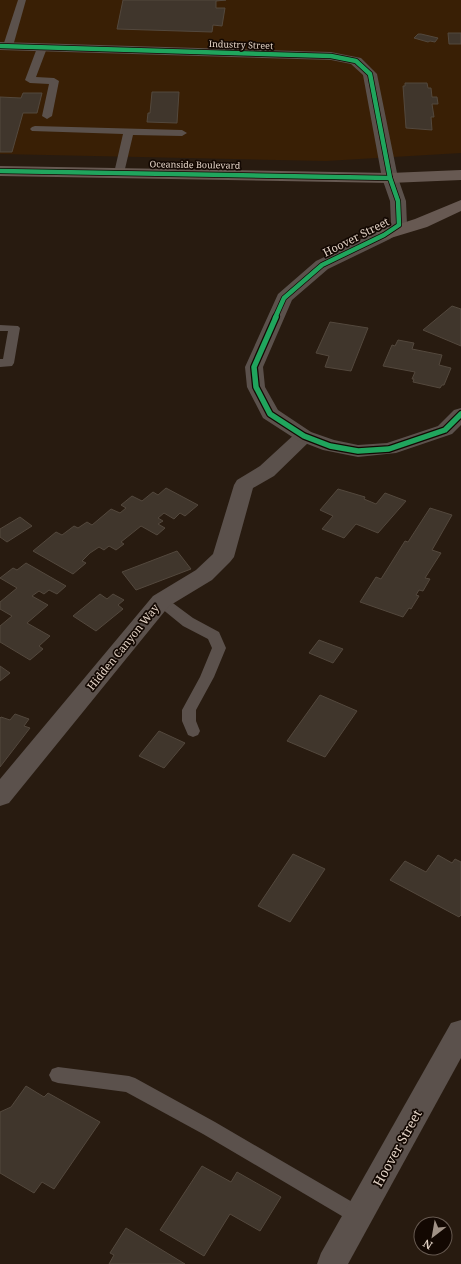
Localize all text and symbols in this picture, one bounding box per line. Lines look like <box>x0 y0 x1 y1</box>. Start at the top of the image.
street label: Industry Street <box>209 37 273 52</box>
street label: Oceanside Boulevard <box>149 157 241 172</box>
street label: Hoover Street <box>320 213 392 260</box>
street label: Hidden Canyon Way <box>83 600 163 693</box>
street label: Hoover Street <box>368 1106 426 1190</box>
north arrow <box>413 1216 453 1256</box>
text: N <box>420 1236 435 1254</box>

